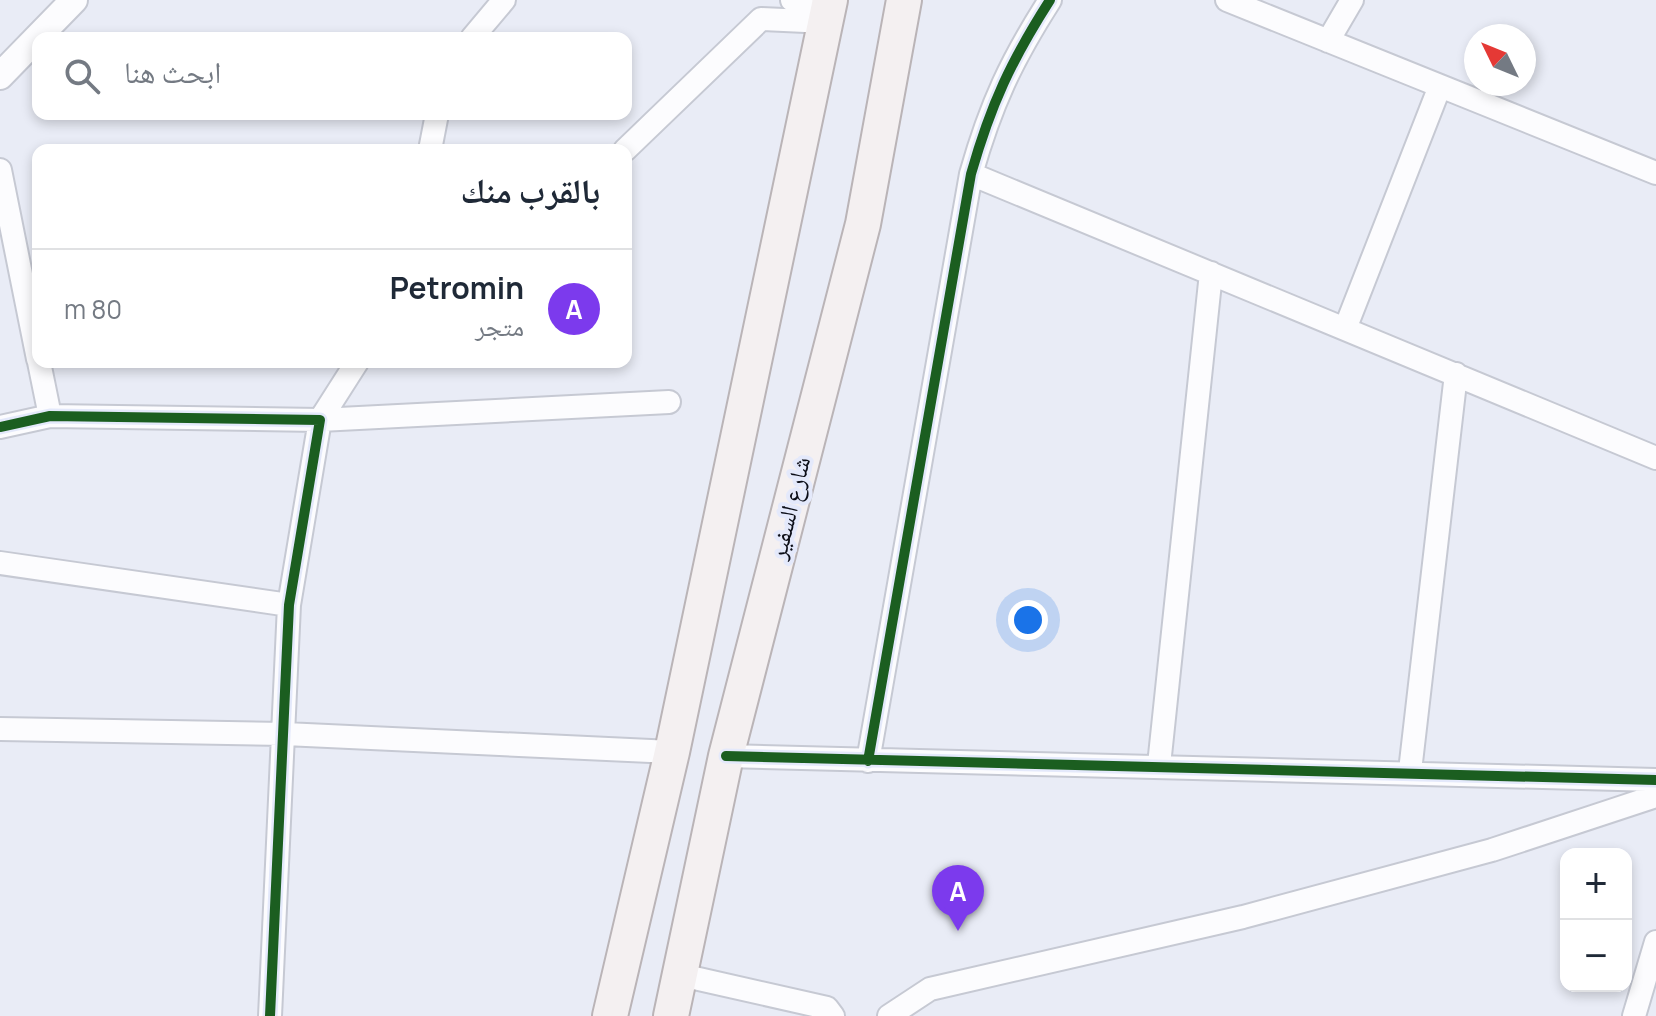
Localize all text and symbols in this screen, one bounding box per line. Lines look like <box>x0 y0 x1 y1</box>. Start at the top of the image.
north arrow <box>1464 24 1536 96</box>
search box <box>32 32 632 120</box>
text: ابحث هنا <box>124 51 221 92</box>
icon: search <box>60 54 104 98</box>
text: بالقرب منك <box>460 167 600 213</box>
text: Petromin <box>390 267 524 308</box>
text: 80 m <box>64 291 122 327</box>
text: A <box>565 291 583 327</box>
text: متجر <box>475 308 524 344</box>
street label: شارع السفير <box>760 453 817 563</box>
your location <box>1008 600 1048 640</box>
map controls <box>1560 848 1632 992</box>
button: + <box>1560 848 1632 920</box>
pin: A <box>932 865 984 931</box>
button: − <box>1560 920 1632 992</box>

